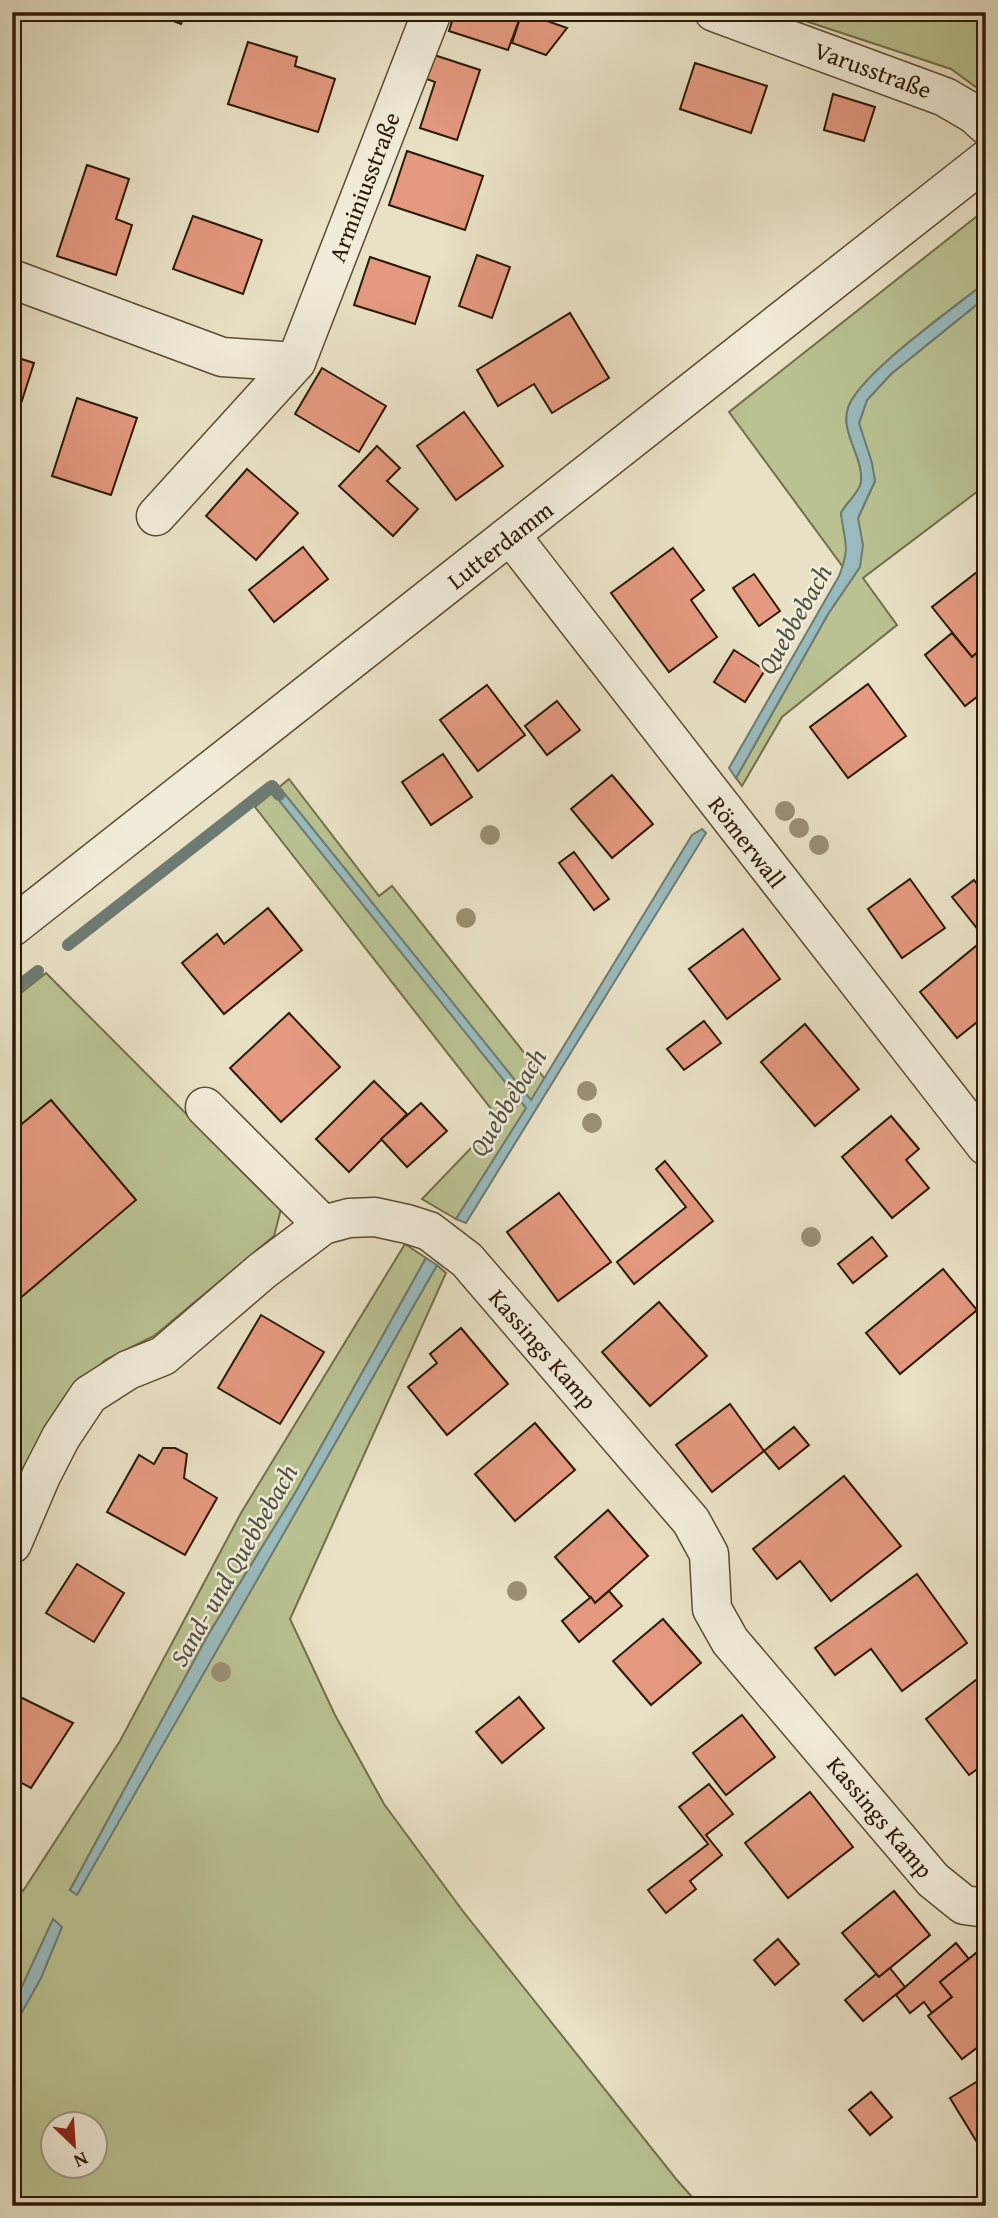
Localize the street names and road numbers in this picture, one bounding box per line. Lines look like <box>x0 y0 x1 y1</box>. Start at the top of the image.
street label: Varusstraße <box>810 33 936 107</box>
street label: Arminiusstraße <box>319 107 409 267</box>
street label: Lutterdamm <box>440 492 561 598</box>
street label: Römerwall <box>700 789 794 896</box>
street label: Kassings Kamp <box>481 1281 605 1417</box>
street label: Kassings Kamp <box>818 1748 942 1886</box>

